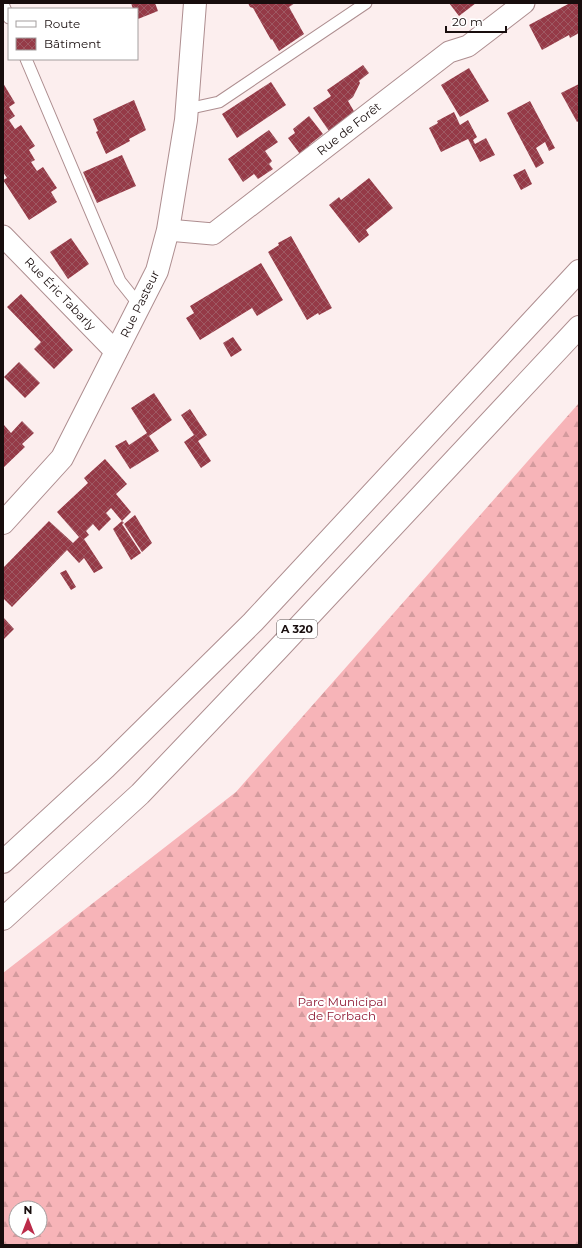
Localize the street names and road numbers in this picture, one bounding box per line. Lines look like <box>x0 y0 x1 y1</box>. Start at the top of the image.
street label: Rue de Forêt <box>314 99 384 158</box>
street label: Rue Éric Tabarly <box>22 254 100 334</box>
street label: Rue Pasteur <box>117 267 162 340</box>
road number: A 320 <box>277 620 317 638</box>

